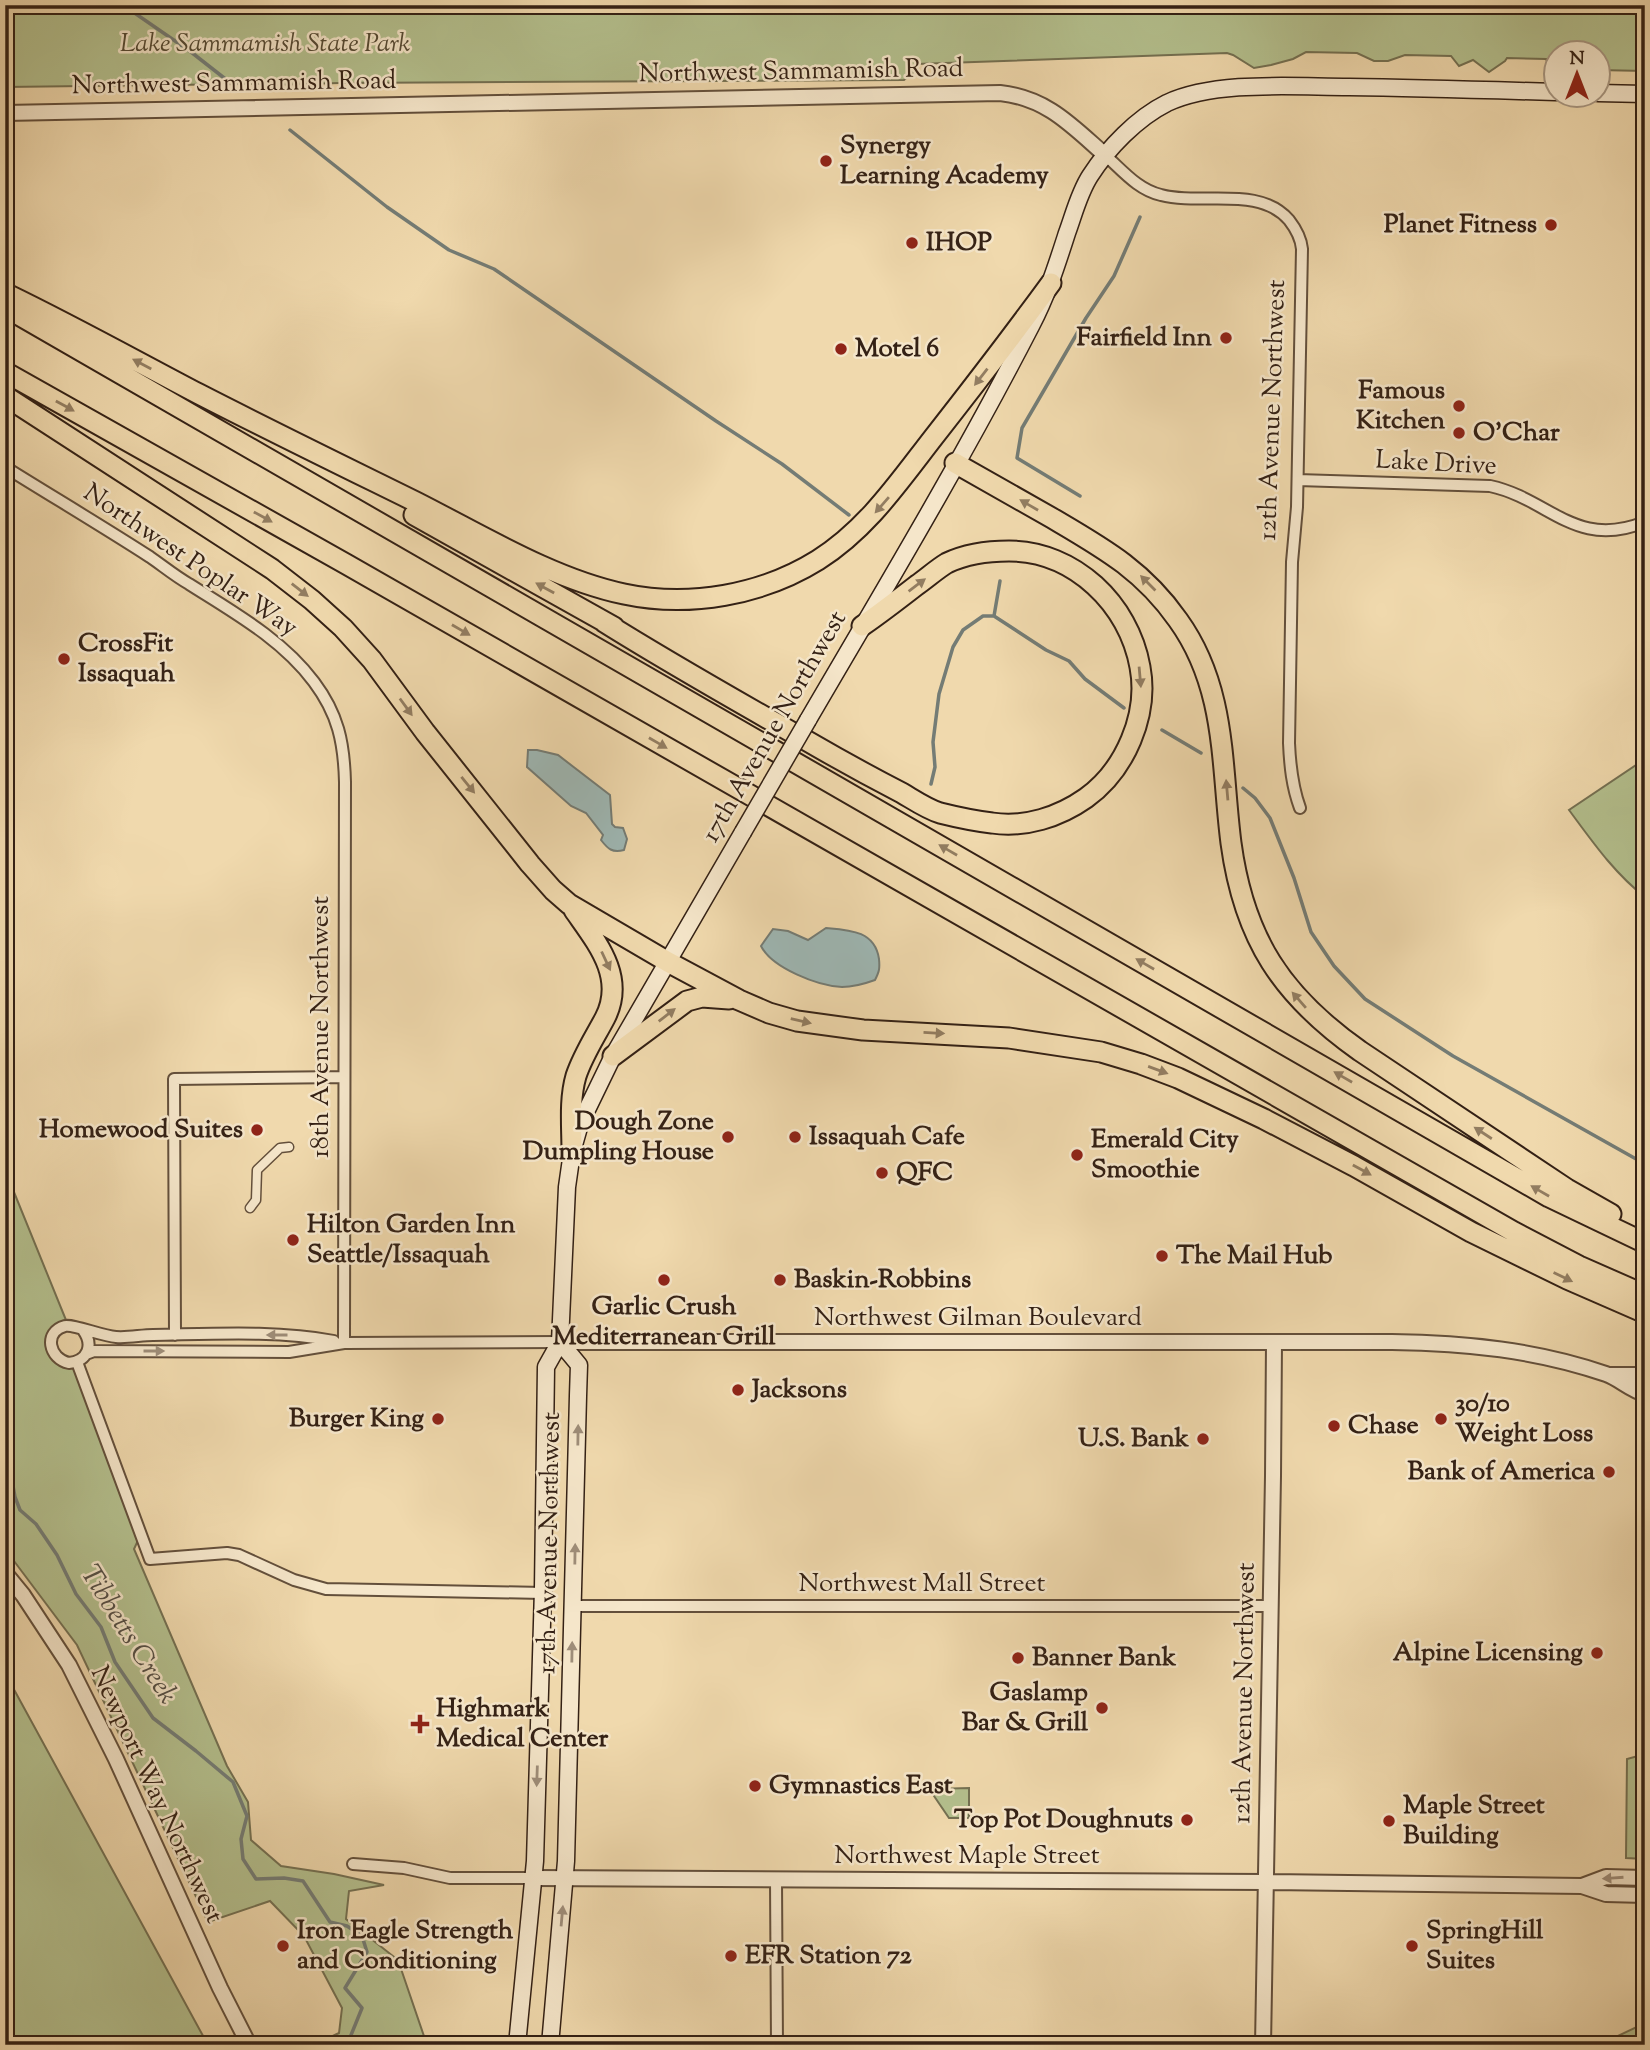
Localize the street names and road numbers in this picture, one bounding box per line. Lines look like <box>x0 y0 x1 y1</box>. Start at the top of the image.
street label: Northwest Sammamish Road <box>638 51 964 93</box>
street label: Northwest Sammamish Road <box>71 63 397 105</box>
street label: 12th Avenue Northwest <box>1250 279 1296 541</box>
street label: Lake Drive <box>1374 442 1498 486</box>
street label: Northwest Poplar Way <box>75 475 305 647</box>
street label: 17th Avenue Northwest <box>693 604 857 850</box>
street label: 18th Avenue Northwest <box>303 896 340 1158</box>
street label: Northwest Gilman Boulevard <box>814 1300 1142 1337</box>
street label: 17th Avenue Northwest <box>529 1412 571 1674</box>
street label: 12th Avenue Northwest <box>1224 1562 1266 1824</box>
street label: Northwest Mall Street <box>799 1566 1045 1603</box>
street label: Newport Way Northwest <box>80 1660 232 1930</box>
street label: Northwest Maple Street <box>834 1838 1100 1875</box>

